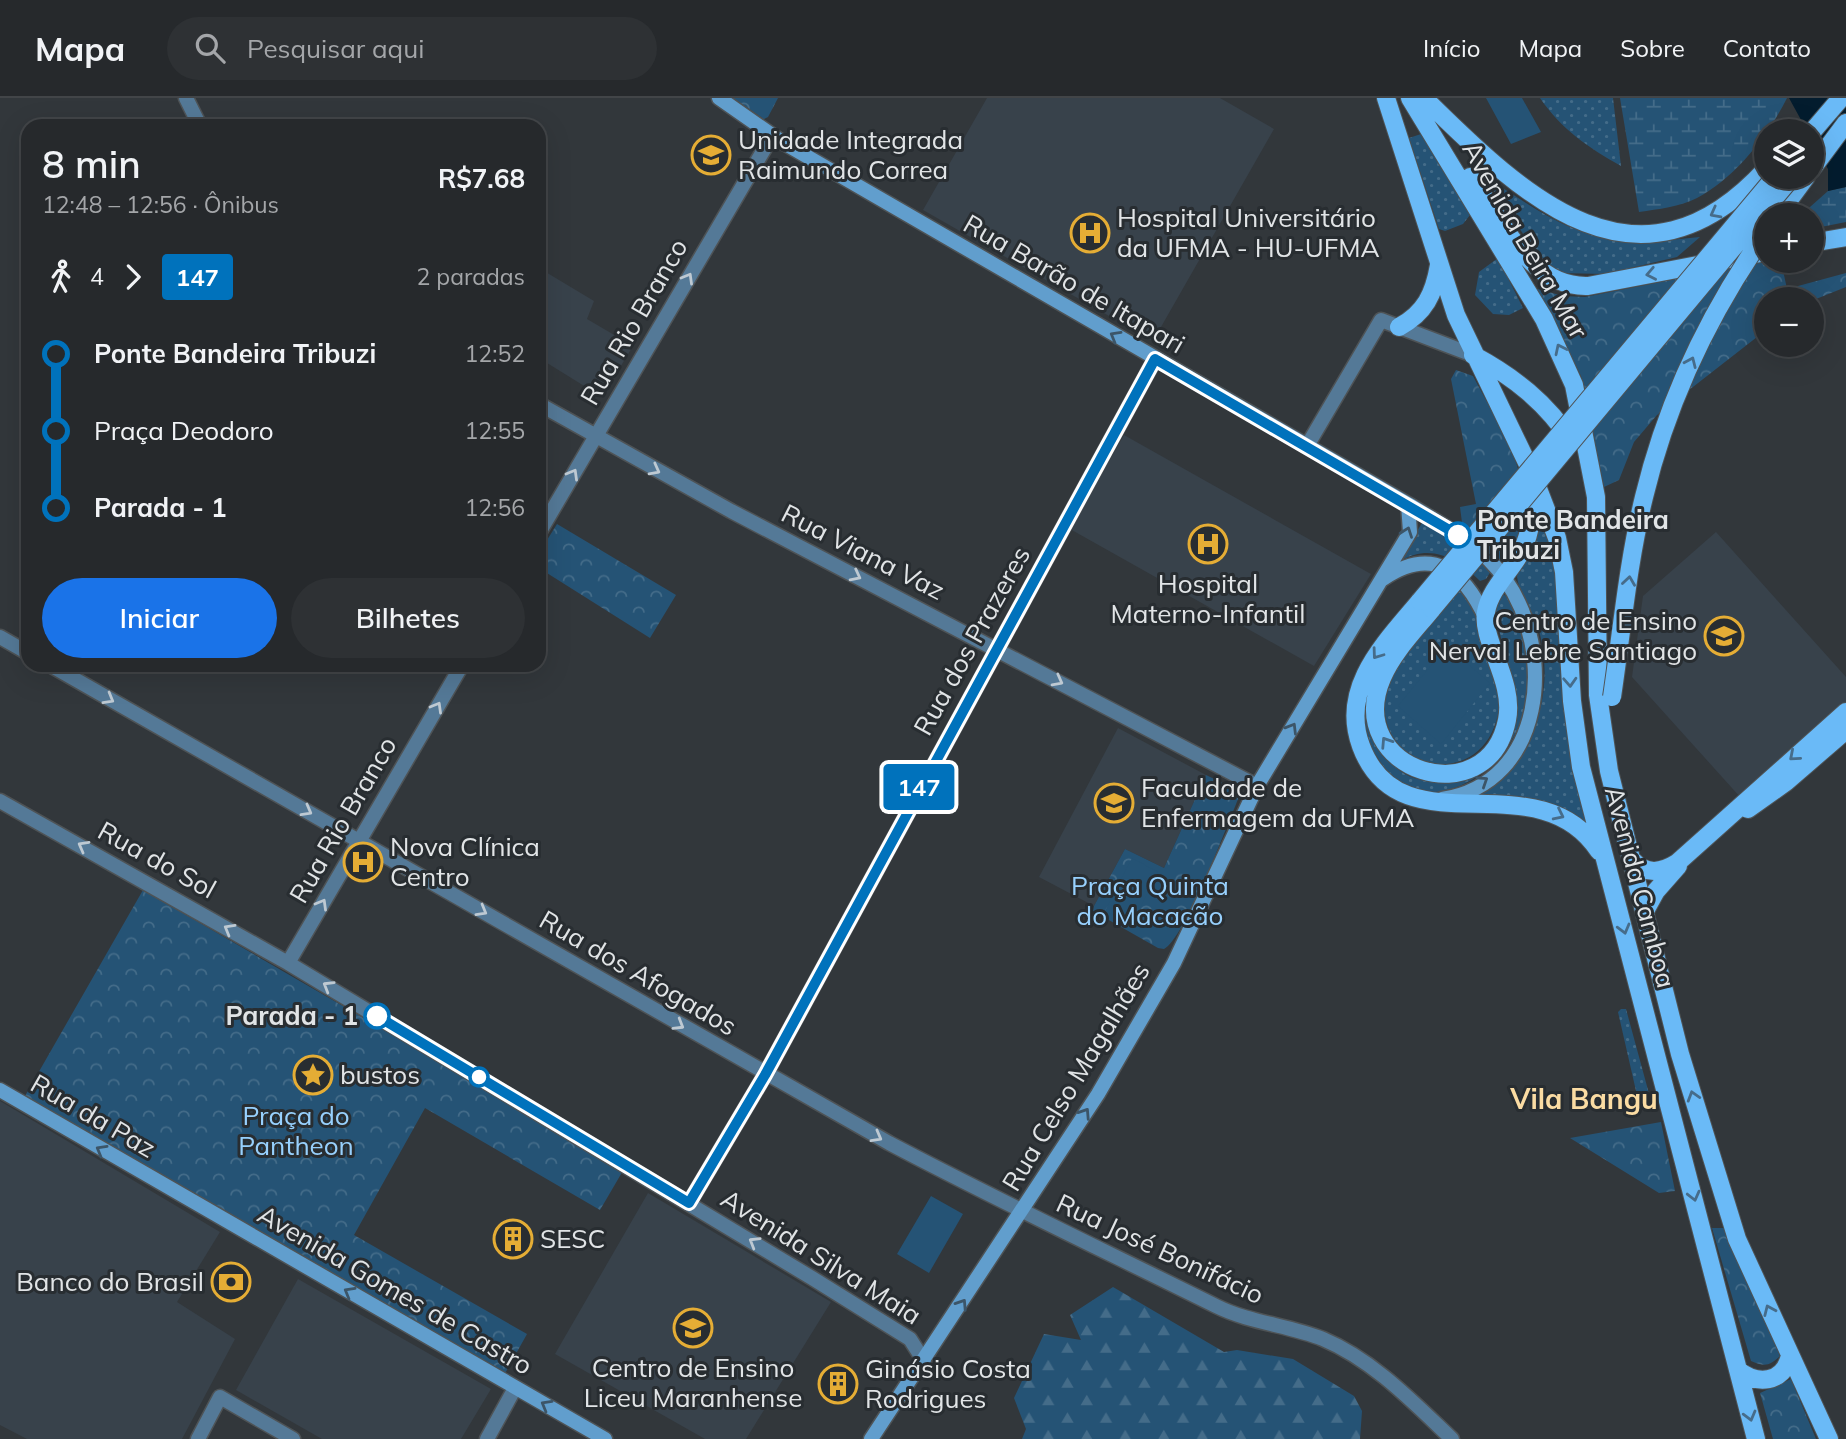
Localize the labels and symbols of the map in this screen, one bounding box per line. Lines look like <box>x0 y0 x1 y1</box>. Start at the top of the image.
place label: Unidade Integrada Raimundo Correa <box>738 123 963 186</box>
school or university icon: Unidade Integrada Raimundo Correa <box>690 134 732 176</box>
street label: Avenida Beira Mar <box>1455 135 1596 345</box>
place label: Hospital Universitário da UFMA - HU-UFMA <box>1117 201 1380 264</box>
one-way arrow <box>1709 205 1722 218</box>
street label: Rua Barão de Itapari <box>958 207 1191 360</box>
hospital icon: Hospital Universitário da UFMA - HU-UFMA <box>1069 212 1111 254</box>
street label: Rua Rio Branco <box>573 233 694 411</box>
one-way arrow <box>1645 265 1657 280</box>
one-way arrow <box>680 272 693 285</box>
one-way arrow <box>1110 331 1123 344</box>
one-way arrow <box>1554 344 1568 356</box>
one-way arrow <box>1682 357 1696 369</box>
one-way arrow <box>648 462 660 475</box>
one-way arrow <box>565 469 578 482</box>
street label: Rua Viana Vaz <box>776 496 950 607</box>
place label: Ponte Bandeira Tribuzi <box>1477 503 1669 566</box>
marker: Ponte Bandeira Tribuzi <box>1445 522 1471 548</box>
hospital icon: Hospital Materno-Infantil <box>1187 523 1229 565</box>
one-way arrow <box>1399 527 1413 539</box>
street label: Rua dos Prazeres <box>906 541 1037 741</box>
place label: Hospital Materno-Infantil <box>1110 567 1306 630</box>
one-way arrow <box>849 568 861 581</box>
one-way arrow <box>1622 575 1637 587</box>
place label: Centro de Ensino Nerval Lebre Santiago <box>1429 604 1697 667</box>
school or university icon: Centro de Ensino Nerval Lebre Santiago <box>1703 615 1745 657</box>
one-way arrow <box>1373 646 1385 659</box>
one-way arrow <box>1051 673 1063 686</box>
one-way arrow <box>1563 677 1578 688</box>
one-way arrow <box>102 691 114 704</box>
one-way arrow <box>429 702 442 715</box>
one-way arrow <box>1284 723 1297 736</box>
street label: Rua Rio Branco <box>282 731 403 909</box>
one-way arrow <box>1382 737 1395 750</box>
one-way arrow <box>1790 748 1803 760</box>
line badge: 147 <box>879 764 959 810</box>
place label: Faculdade de Enfermagem da UFMA <box>1141 771 1414 834</box>
one-way arrow <box>1476 777 1489 790</box>
school or university icon: Faculdade de Enfermagem da UFMA <box>1093 782 1135 824</box>
street label: Avenida Camboa <box>1598 782 1683 991</box>
one-way arrow <box>299 803 312 816</box>
one-way arrow <box>1552 807 1564 821</box>
street label: Rua do Sol <box>92 814 222 905</box>
place label: Nova Clínica Centro <box>390 830 540 893</box>
one-way arrow <box>78 841 91 855</box>
hospital icon: Nova Clínica Centro <box>342 841 384 883</box>
park label: Praça Quinta do Macacão <box>1071 869 1229 932</box>
one-way arrow <box>314 898 327 911</box>
one-way arrow <box>475 903 488 916</box>
street label: Rua dos Afogados <box>534 903 743 1042</box>
one-way arrow <box>1616 922 1630 934</box>
one-way arrow <box>223 924 236 937</box>
street label: Rua Celso Magalhães <box>994 957 1157 1197</box>
one-way arrow <box>322 982 335 995</box>
place label: Parada - 1 <box>225 999 358 1032</box>
marker: Parada - 1 <box>364 1003 390 1029</box>
one-way arrow <box>672 1016 685 1029</box>
place icon: bustos <box>292 1054 334 1096</box>
place label: bustos <box>340 1058 420 1091</box>
street label: Rua da Paz <box>25 1067 162 1165</box>
unlabelled marker <box>469 1067 489 1087</box>
district label: Vila Bangu <box>1509 1081 1658 1116</box>
one-way arrow <box>1687 1091 1702 1103</box>
park label: Praça do Pantheon <box>238 1099 354 1162</box>
one-way arrow <box>1077 1108 1090 1121</box>
one-way arrow <box>870 1129 882 1142</box>
one-way arrow <box>96 1145 109 1158</box>
street label: Avenida Silva Maia <box>715 1182 927 1331</box>
street label: Rua José Bonifácio <box>1051 1186 1269 1311</box>
one-way arrow <box>1686 1190 1700 1202</box>
street label: Avenida Gomes de Castro <box>252 1197 538 1382</box>
building icon: SESC <box>492 1218 534 1260</box>
place label: SESC <box>540 1222 605 1255</box>
one-way arrow <box>748 1238 761 1251</box>
bank icon: Banco do Brasil <box>210 1261 252 1303</box>
place label: Banco do Brasil <box>16 1265 204 1298</box>
one-way arrow <box>343 1287 356 1300</box>
one-way arrow <box>953 1299 966 1312</box>
one-way arrow <box>1763 1305 1777 1318</box>
school or university icon: Centro de Ensino Liceu Maranhense <box>672 1307 714 1349</box>
place label: Centro de Ensino Liceu Maranhense <box>584 1351 802 1414</box>
place label: Ginásio Costa Rodrigues <box>865 1352 1031 1415</box>
building icon: Ginásio Costa Rodrigues <box>817 1363 859 1405</box>
one-way arrow <box>541 1400 553 1413</box>
one-way arrow <box>1742 1410 1757 1422</box>

